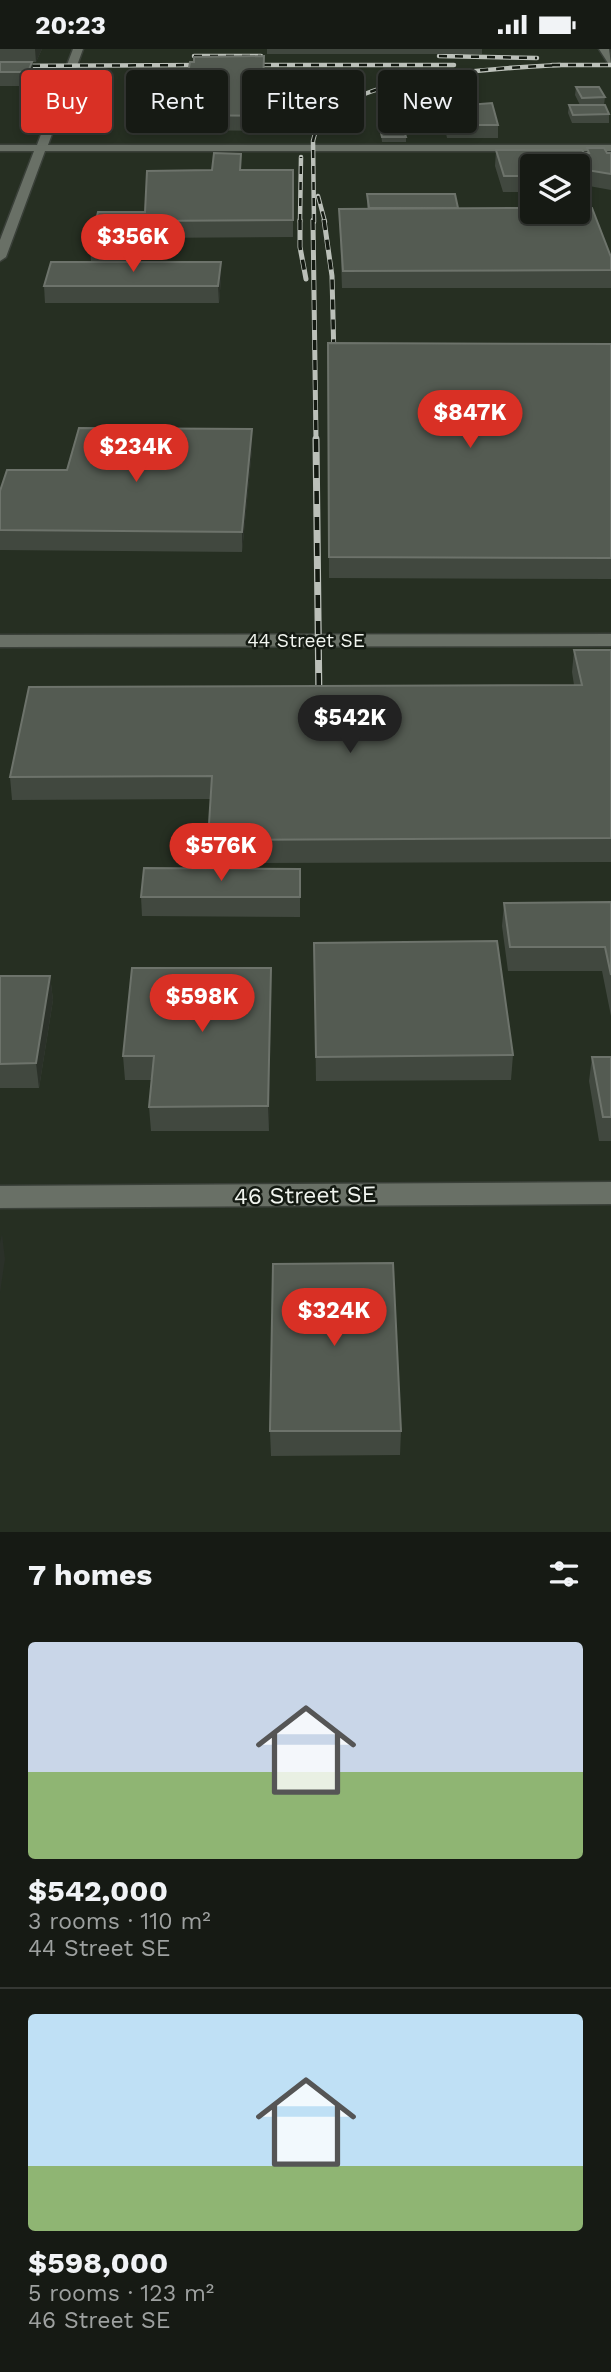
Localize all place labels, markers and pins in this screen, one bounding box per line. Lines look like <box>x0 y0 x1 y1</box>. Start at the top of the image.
pin: $356K <box>84 215 182 274</box>
pin: $847K <box>421 391 519 450</box>
pin: $234K <box>87 425 185 484</box>
pin: $542K <box>301 695 399 755</box>
pin: $576K <box>172 823 270 883</box>
pin: $598K <box>153 975 251 1034</box>
pin: $324K <box>285 1289 383 1348</box>

